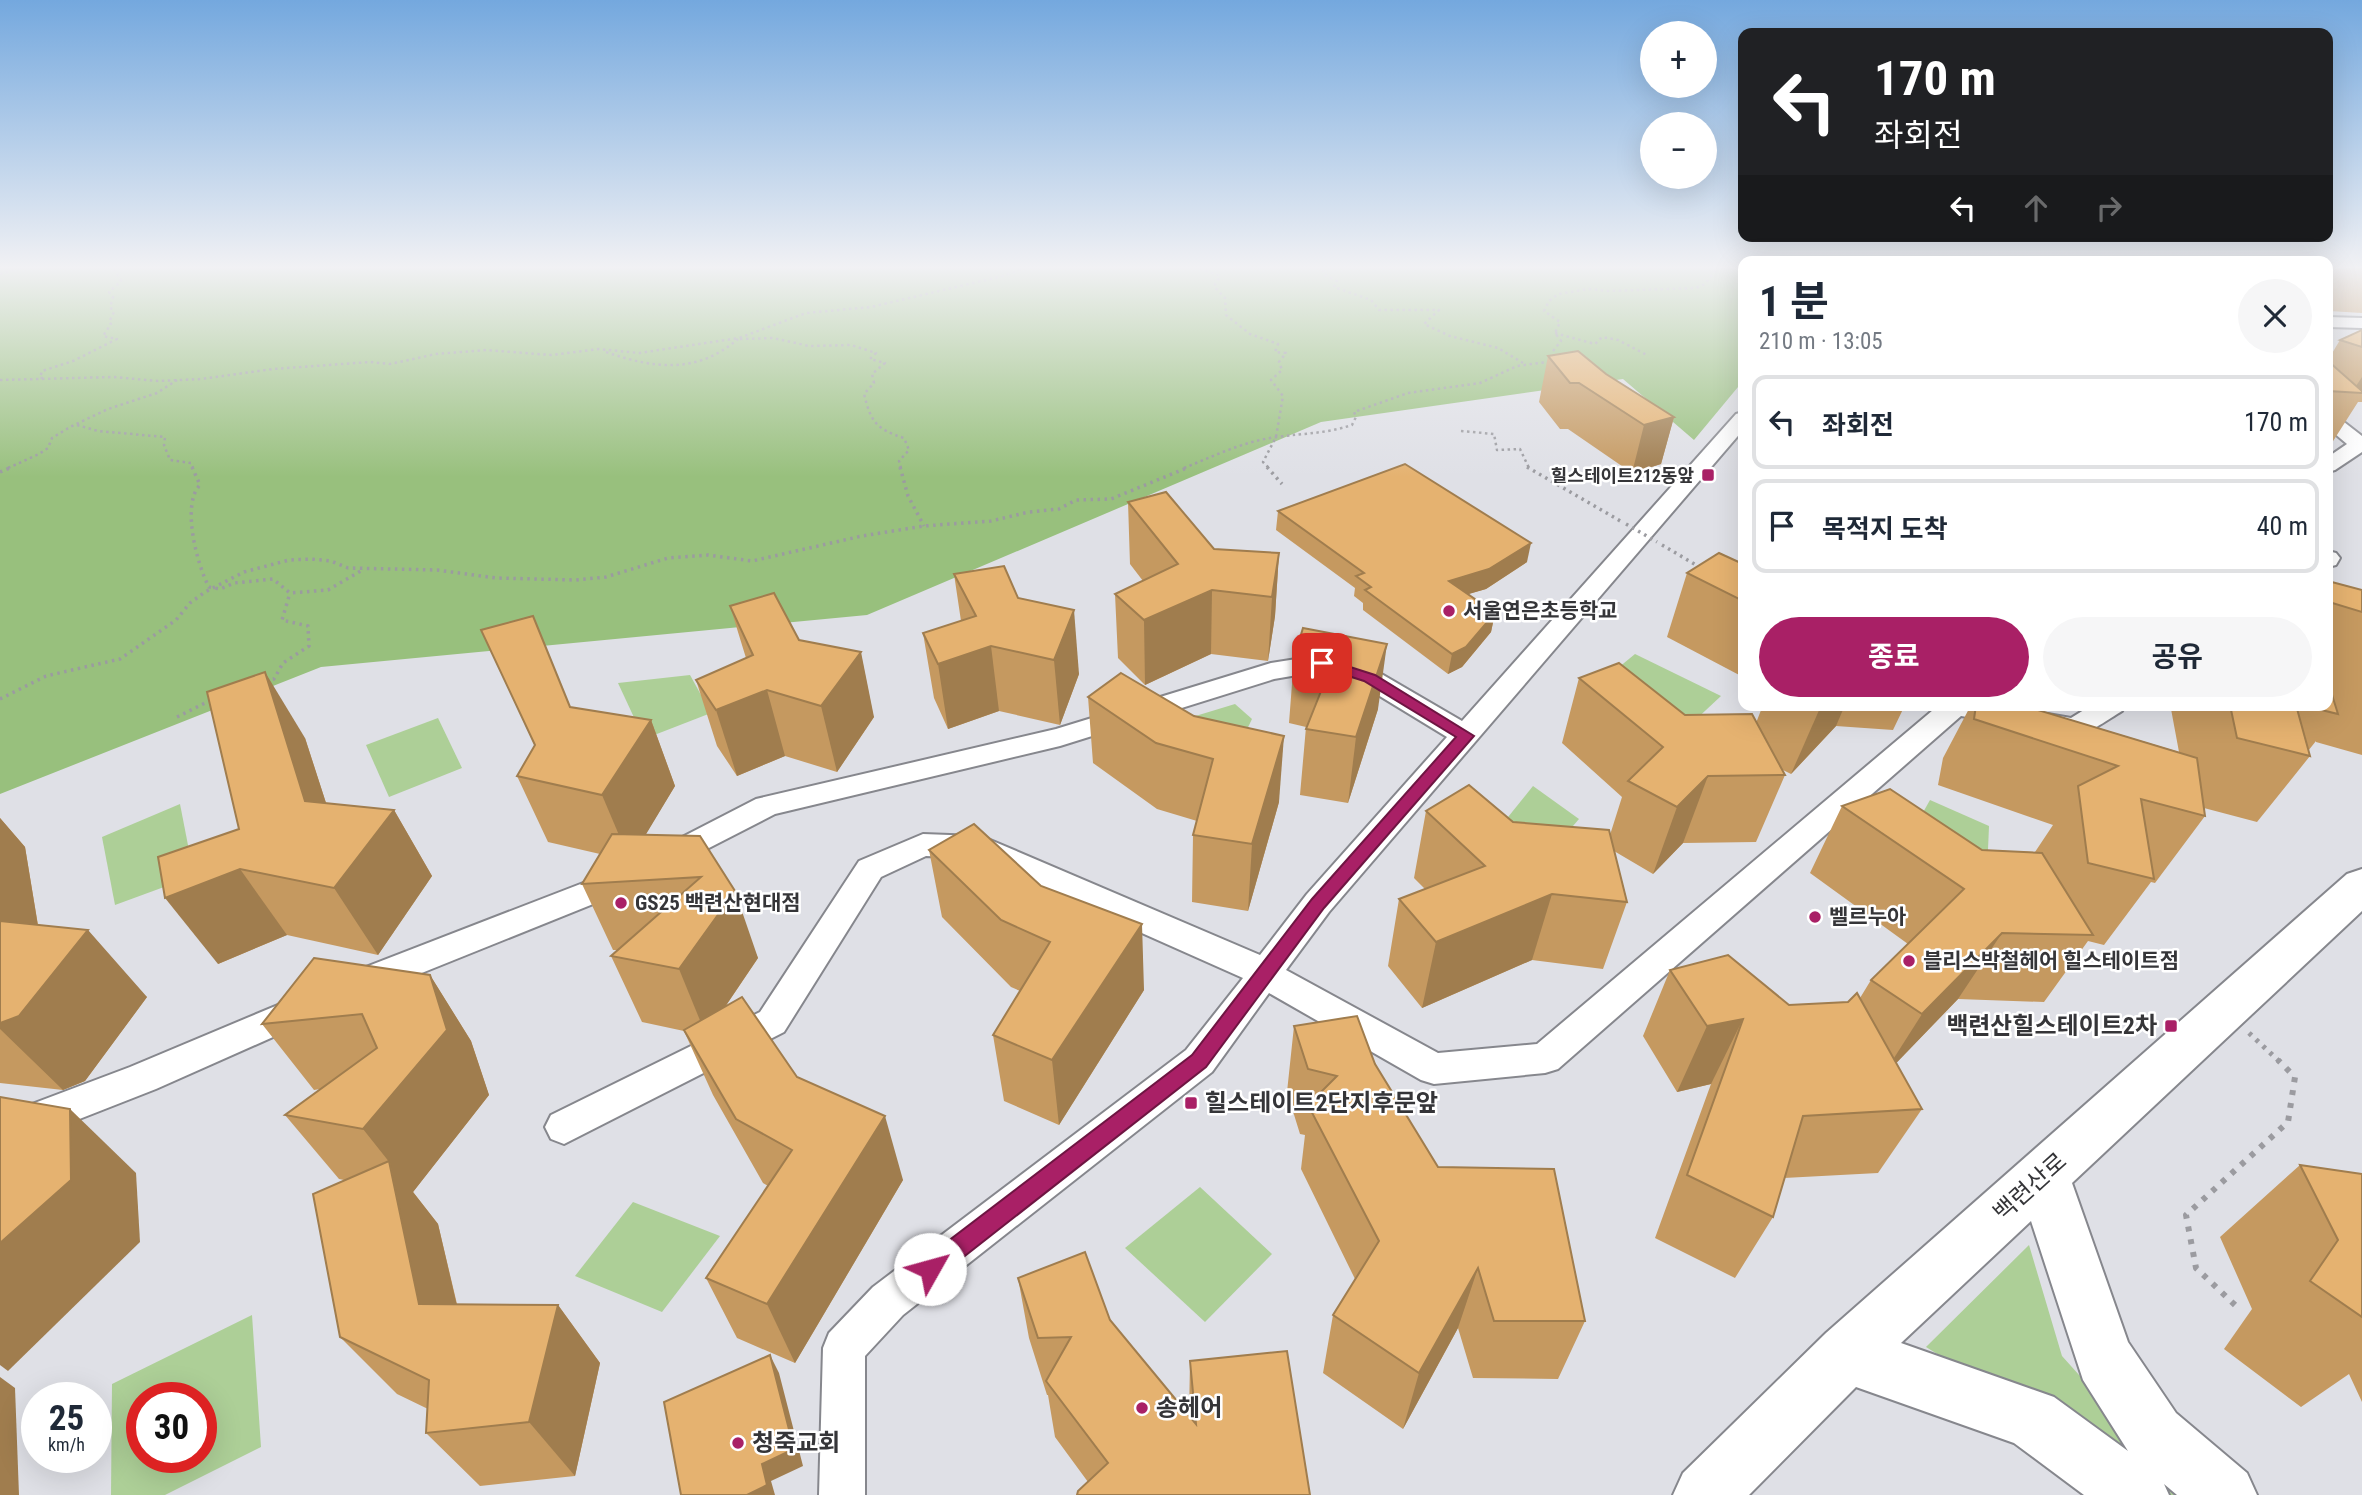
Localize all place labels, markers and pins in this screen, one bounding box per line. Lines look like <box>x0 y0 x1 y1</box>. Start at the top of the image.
place label: 힐스테이트212동앞 <box>1551 465 1694 486</box>
marker: 힐스테이트212동앞 <box>1700 467 1716 483</box>
place label: 서울연은초등학교 <box>1463 599 1618 623</box>
marker: 서울연은초등학교 <box>1441 603 1457 619</box>
pin <box>1292 633 1352 693</box>
place label: GS25 백련산현대점 <box>635 891 801 915</box>
marker: GS25 백련산현대점 <box>613 895 629 911</box>
place label: 벨르누아 <box>1829 905 1906 929</box>
marker: 벨르누아 <box>1807 909 1823 925</box>
place label: 블리스박철헤어 힐스테이트점 <box>1923 949 2179 973</box>
marker: 블리스박철헤어 힐스테이트점 <box>1901 953 1917 969</box>
place label: 백련산힐스테이트2차 <box>1946 1012 2157 1040</box>
marker: 백련산힐스테이트2차 <box>2163 1018 2179 1034</box>
place label: 힐스테이트2단지후문앞 <box>1205 1089 1438 1117</box>
marker: 힐스테이트2단지후문앞 <box>1183 1095 1199 1111</box>
place label: 송헤어 <box>1156 1394 1222 1422</box>
marker: 송헤어 <box>1134 1400 1150 1416</box>
place label: 청죽교회 <box>752 1429 840 1457</box>
marker: 청죽교회 <box>730 1435 746 1451</box>

